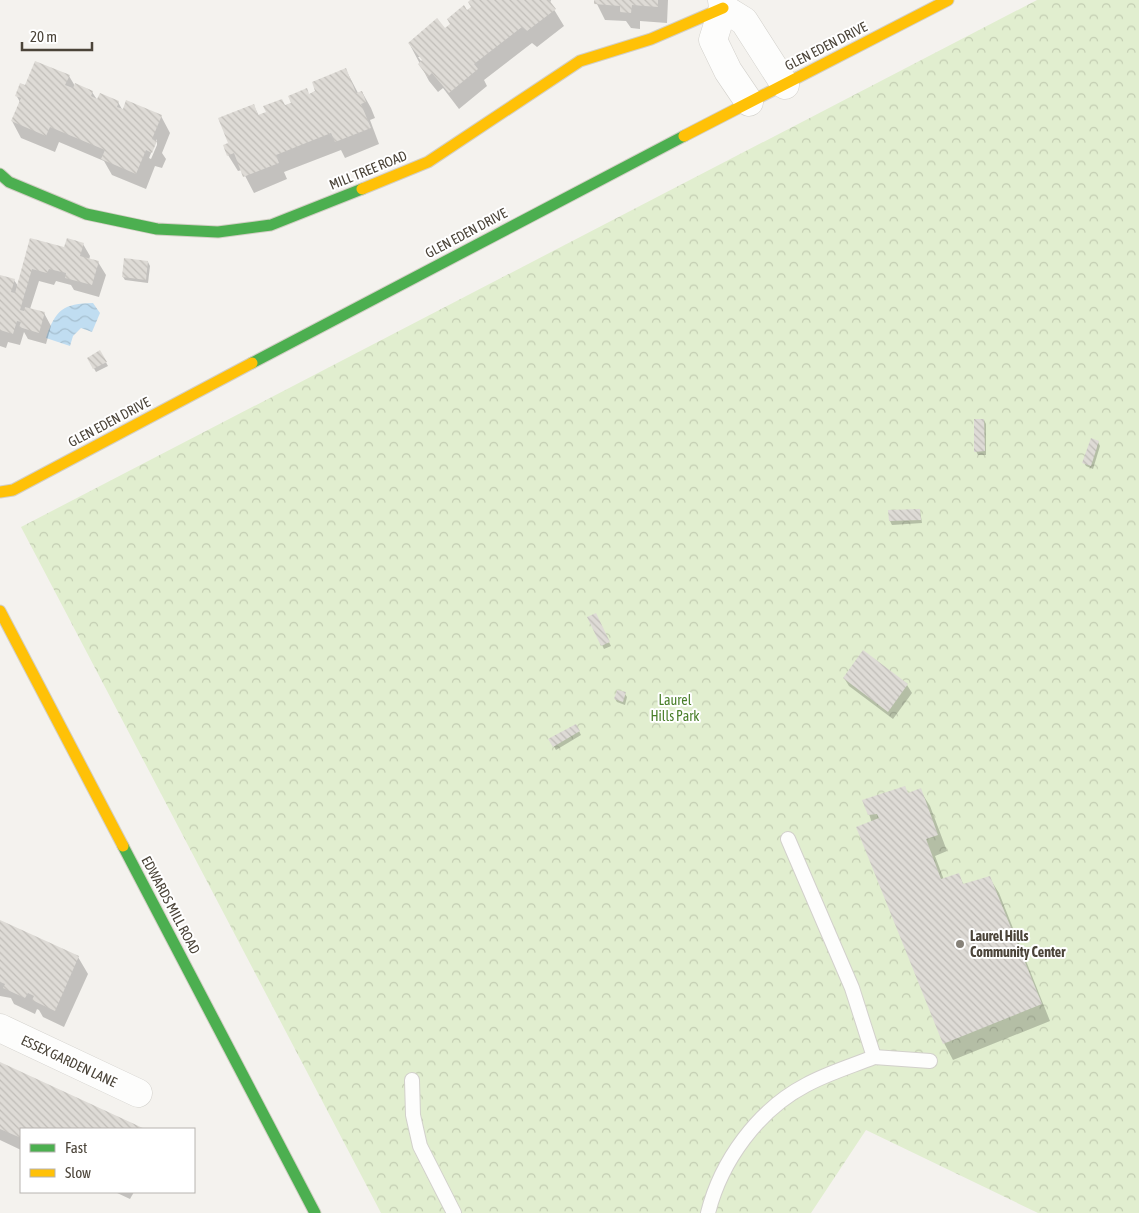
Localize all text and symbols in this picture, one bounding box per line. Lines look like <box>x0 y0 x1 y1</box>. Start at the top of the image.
street label: GLEN EDEN DRIVE <box>782 18 870 74</box>
scale bar <box>22 20 92 52</box>
text: 20 m <box>30 28 57 45</box>
street label: MILL TREE ROAD <box>327 147 409 193</box>
street label: GLEN EDEN DRIVE <box>422 205 510 261</box>
street label: GLEN EDEN DRIVE <box>65 394 153 450</box>
park label: Laurel Hills Park <box>650 692 700 724</box>
street label: EDWARDS MILL ROAD <box>138 853 204 957</box>
place label: Laurel Hills Community Center <box>970 928 1066 960</box>
marker: Laurel Hills Community Center <box>954 938 966 950</box>
street label: ESSEX GARDEN LANE <box>19 1032 119 1090</box>
legend <box>20 1128 195 1193</box>
text: Fast <box>65 1139 87 1156</box>
text: Slow <box>65 1164 91 1181</box>

